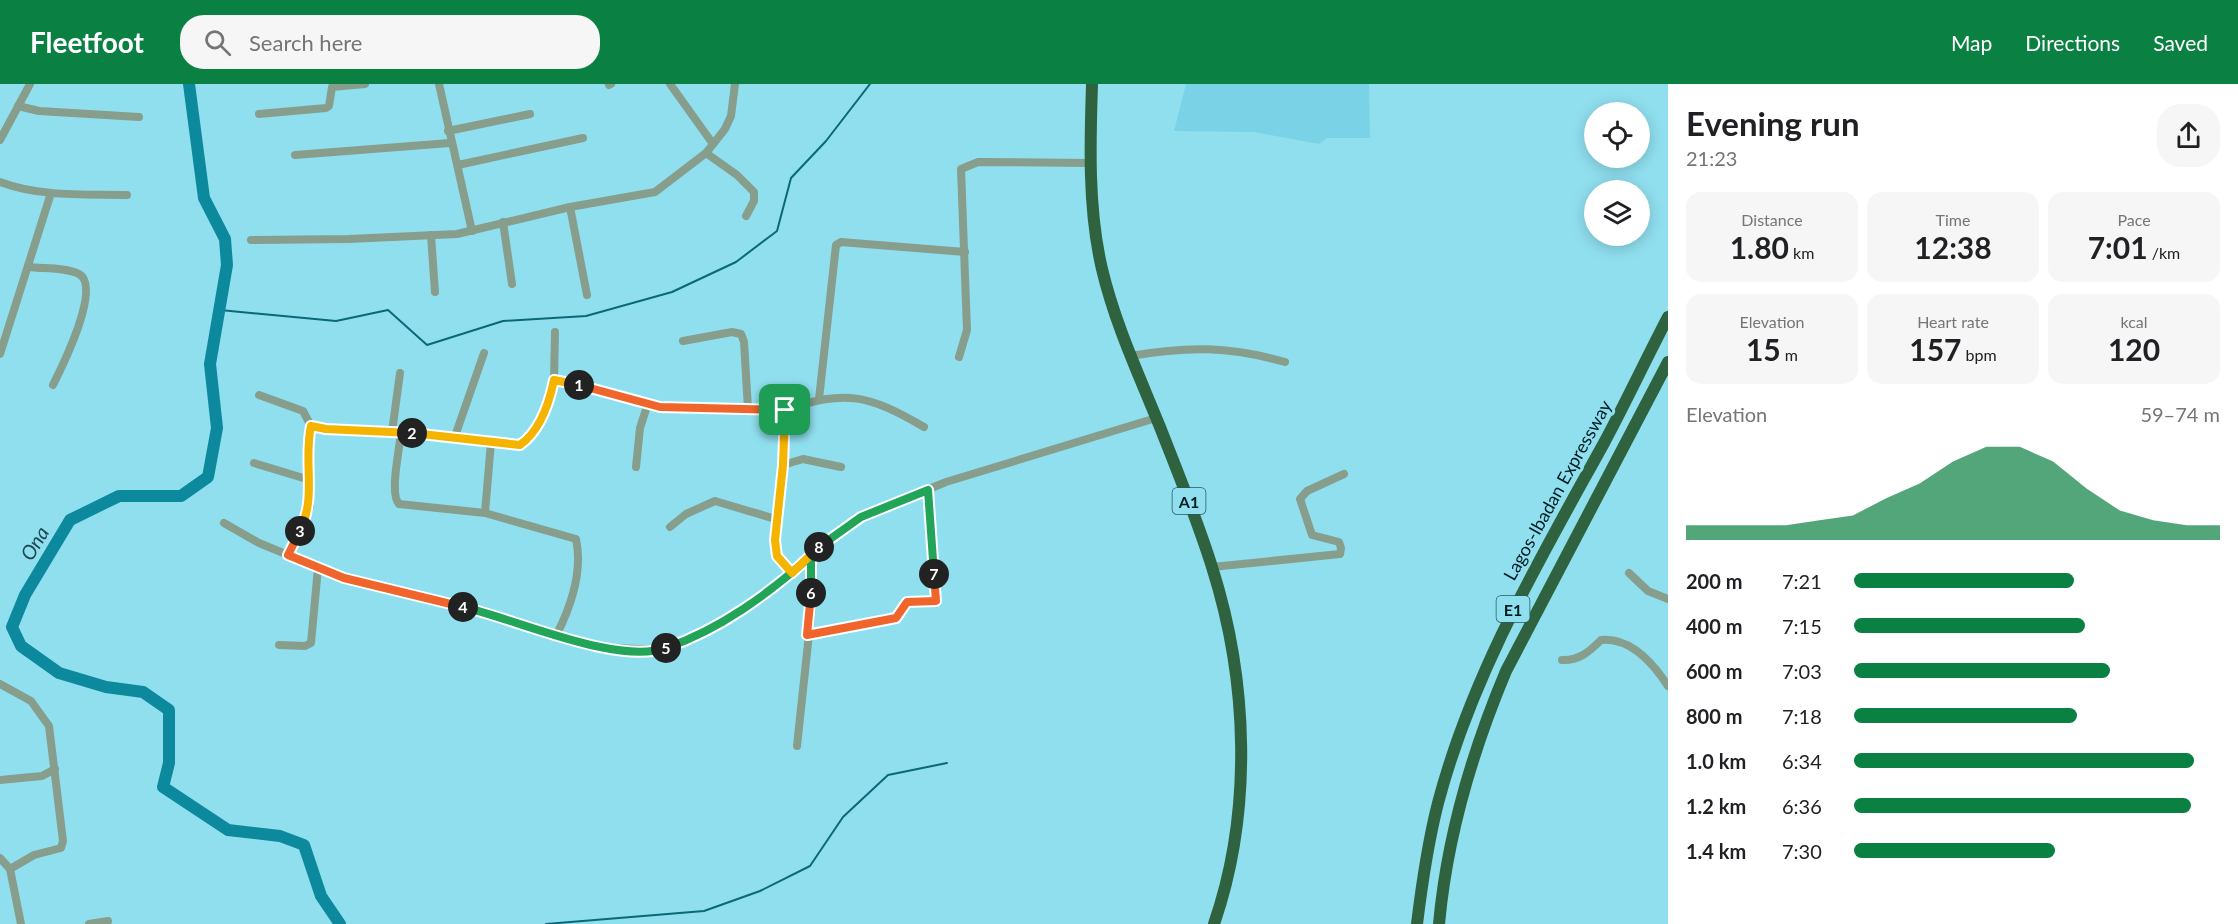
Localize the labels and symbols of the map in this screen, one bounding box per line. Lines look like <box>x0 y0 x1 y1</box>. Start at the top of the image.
pin: 1 <box>564 370 594 400</box>
pin <box>759 384 810 435</box>
street label: Lagos-Ibadan Expressway <box>1498 395 1616 584</box>
pin: 2 <box>397 418 427 448</box>
road number: A1 <box>1172 488 1206 514</box>
pin: 3 <box>285 516 315 546</box>
water label: Ona <box>15 522 53 564</box>
pin: 8 <box>804 532 834 562</box>
pin: 7 <box>919 559 949 589</box>
pin: 6 <box>796 578 826 608</box>
pin: 4 <box>448 592 478 622</box>
road number: E1 <box>1496 596 1530 622</box>
pin: 5 <box>651 633 681 663</box>

